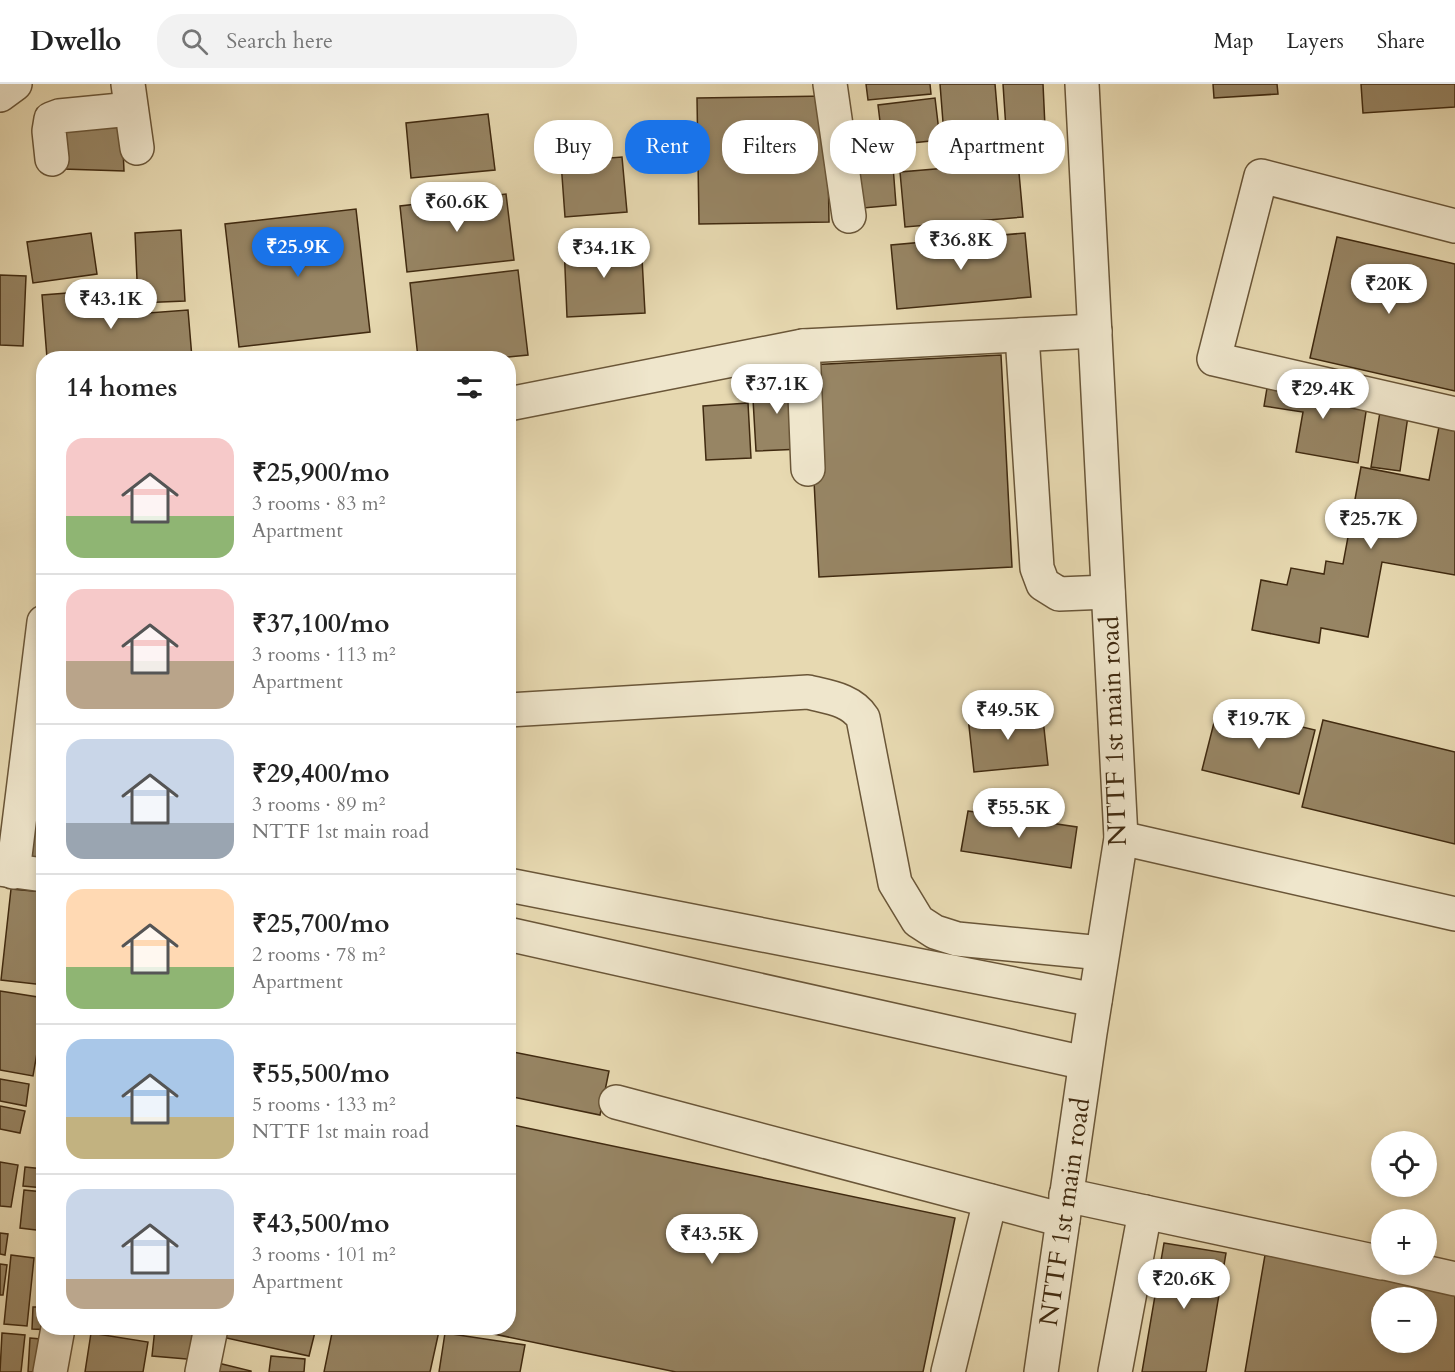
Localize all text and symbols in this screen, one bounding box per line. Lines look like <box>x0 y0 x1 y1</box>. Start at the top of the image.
search box <box>157 14 577 68</box>
text: Dwello <box>30 22 121 60</box>
icon: search <box>178 25 211 58</box>
text: Search here <box>226 26 333 56</box>
text: Map <box>1214 27 1254 56</box>
text: Layers <box>1287 27 1344 56</box>
text: Share <box>1377 27 1425 56</box>
chip: Buy <box>534 120 613 174</box>
chip: Rent <box>625 120 710 174</box>
chip: Filters <box>722 120 818 174</box>
chip: New <box>830 120 916 174</box>
chip: Apartment <box>928 120 1065 174</box>
pin: ₹60.6K <box>408 182 506 233</box>
text: ₹60.6K <box>425 188 489 215</box>
pin: ₹36.8K <box>912 220 1010 271</box>
text: ₹36.8K <box>929 226 993 253</box>
pin: ₹25.9K <box>249 227 347 278</box>
pin: ₹34.1K <box>555 228 653 279</box>
text: ₹25.9K <box>266 233 330 260</box>
text: ₹34.1K <box>572 234 636 261</box>
pin: ₹20K <box>1353 264 1425 315</box>
text: ₹20K <box>1365 270 1413 297</box>
pin: ₹43.1K <box>62 279 160 330</box>
text: ₹43.1K <box>79 285 143 312</box>
pin: ₹37.1K <box>728 364 826 415</box>
pin: ₹29.4K <box>1274 369 1372 420</box>
text: 14 homes <box>66 370 177 405</box>
text: ₹37.1K <box>745 370 809 397</box>
icon: filters <box>453 371 486 404</box>
text: ₹29.4K <box>1291 375 1355 402</box>
text: ₹25,900/mo <box>252 455 389 490</box>
icon: home <box>114 462 186 534</box>
text: 3 rooms · 83 m² <box>252 490 385 517</box>
pin: ₹25.7K <box>1322 499 1420 550</box>
text: ₹25.7K <box>1339 505 1403 532</box>
text: Apartment <box>252 517 343 544</box>
text: ₹37,100/mo <box>252 606 389 641</box>
icon: home <box>114 613 186 685</box>
street label: NTTF 1st main road <box>1092 615 1135 847</box>
text: 3 rooms · 113 m² <box>252 641 396 668</box>
text: Apartment <box>252 668 343 695</box>
pin: ₹49.5K <box>959 690 1057 741</box>
text: ₹49.5K <box>976 696 1040 723</box>
pin: ₹19.7K <box>1210 699 1308 750</box>
text: ₹19.7K <box>1227 705 1291 732</box>
text: ₹29,400/mo <box>252 756 389 791</box>
icon: home <box>114 763 186 835</box>
pin: ₹55.5K <box>970 788 1068 839</box>
text: 3 rooms · 89 m² <box>252 791 385 818</box>
text: ₹55.5K <box>987 794 1051 821</box>
text: NTTF 1st main road <box>252 818 429 845</box>
text: ₹25,700/mo <box>252 906 389 941</box>
icon: home <box>114 913 186 985</box>
text: 2 rooms · 78 m² <box>252 941 385 968</box>
text: Apartment <box>252 968 343 995</box>
text: ₹55,500/mo <box>252 1056 389 1091</box>
icon: home <box>114 1063 186 1135</box>
text: 5 rooms · 133 m² <box>252 1091 396 1118</box>
street label: NTTF 1st main road <box>1031 1095 1098 1328</box>
text: NTTF 1st main road <box>252 1118 429 1145</box>
map controls <box>1371 1131 1437 1353</box>
button: locate <box>1371 1131 1437 1197</box>
text: ₹43,500/mo <box>252 1206 389 1241</box>
button: + <box>1371 1209 1437 1275</box>
icon: home <box>114 1213 186 1285</box>
pin: ₹43.5K <box>663 1214 761 1265</box>
text: ₹43.5K <box>680 1220 744 1247</box>
text: 3 rooms · 101 m² <box>252 1241 396 1268</box>
pin: ₹20.6K <box>1135 1259 1233 1310</box>
text: ₹20.6K <box>1152 1265 1216 1292</box>
text: Apartment <box>252 1268 343 1295</box>
button: − <box>1371 1287 1437 1353</box>

